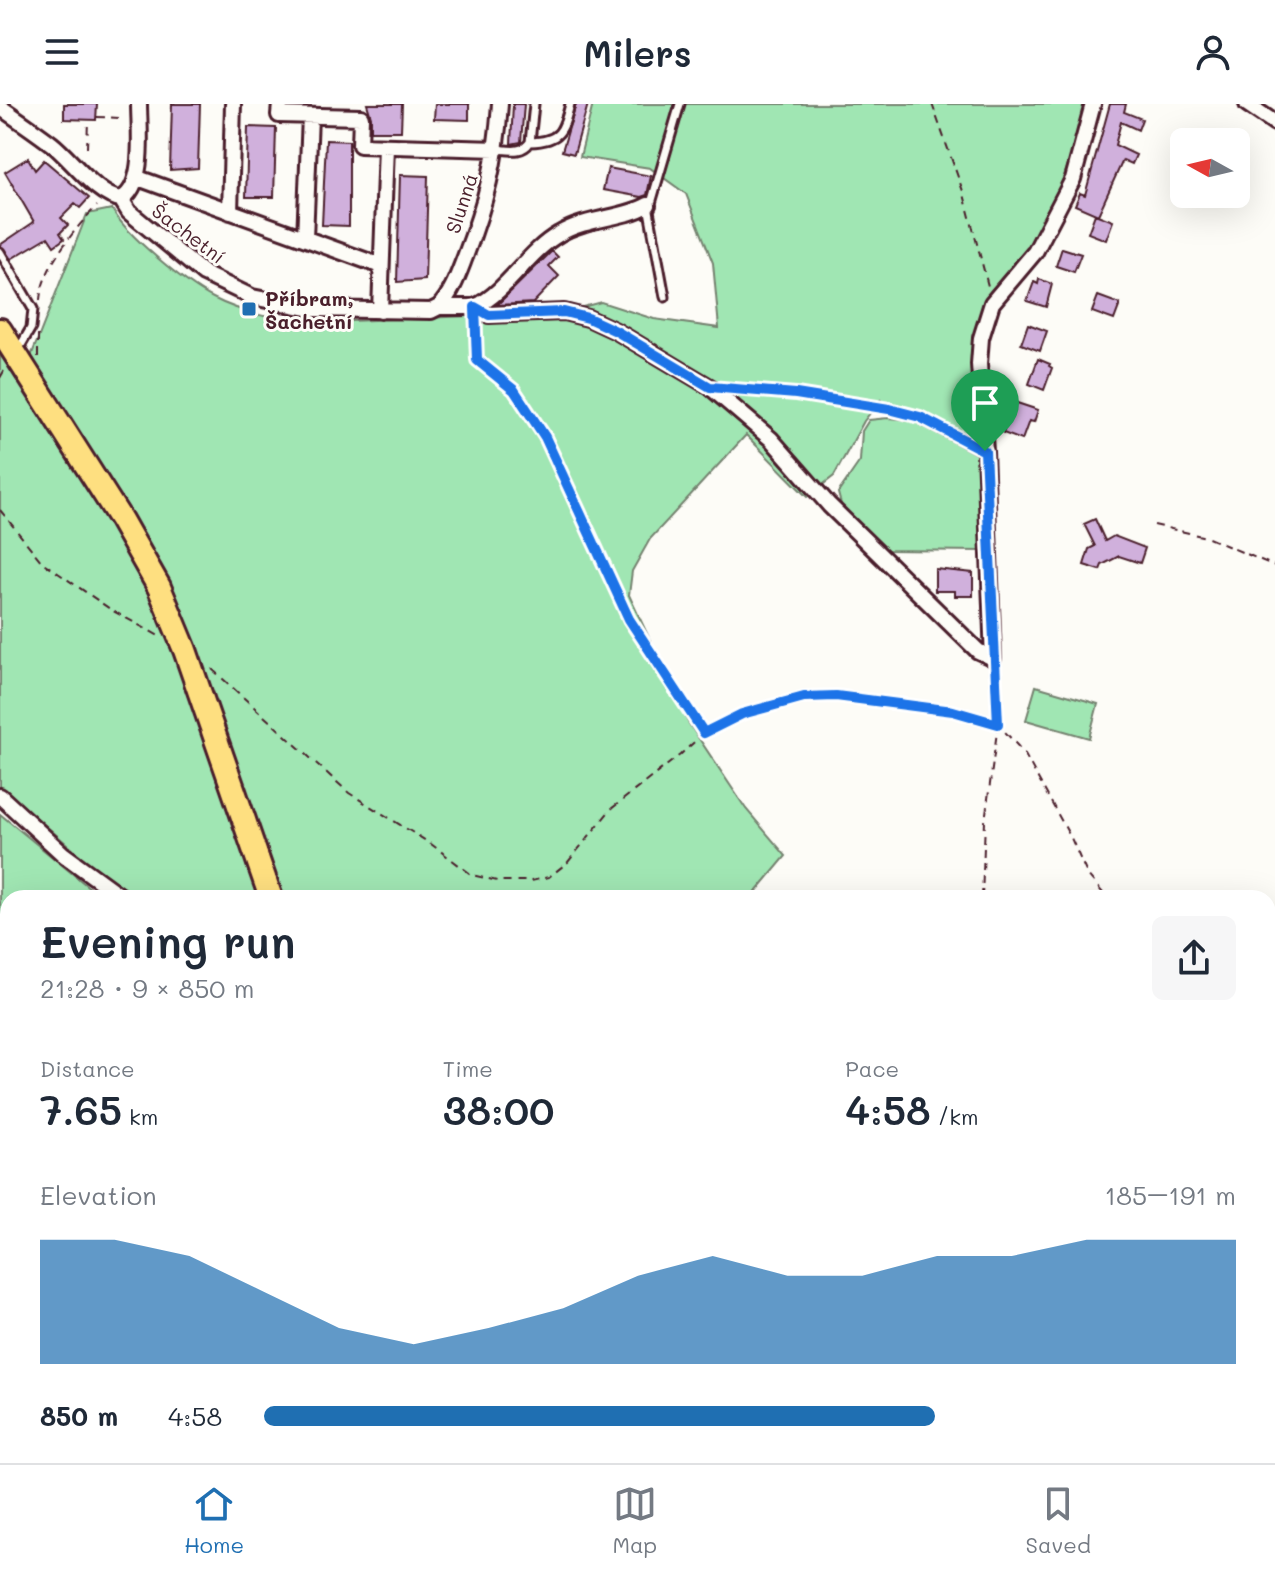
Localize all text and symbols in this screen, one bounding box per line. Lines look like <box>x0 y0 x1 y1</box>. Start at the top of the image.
text: Milers <box>583 29 692 76</box>
icon: menu <box>40 30 84 74</box>
icon: person <box>1191 30 1235 74</box>
north arrow <box>1170 128 1250 208</box>
map controls <box>1170 128 1250 208</box>
street label: Slunná <box>439 170 483 236</box>
street label: Šachetní <box>147 197 231 269</box>
place label: Příbram, Šachetní <box>265 285 354 334</box>
marker: Příbram, Šachetní <box>240 300 258 318</box>
pin <box>951 369 1019 451</box>
icon: arrive <box>963 381 1007 425</box>
text: Evening run <box>40 912 295 969</box>
button: share <box>1152 916 1236 1000</box>
text: 21:28 · 9 × 850 m <box>40 971 254 1005</box>
text: Distance <box>40 1054 135 1083</box>
text: Time <box>443 1054 493 1083</box>
text: Pace <box>845 1054 899 1083</box>
text: 7.65 <box>40 1083 122 1135</box>
text: 38:00 <box>443 1083 554 1135</box>
text: 4:58 <box>845 1083 931 1135</box>
text: km <box>122 1102 158 1131</box>
text: /km <box>931 1102 978 1131</box>
text: Elevation <box>40 1178 157 1212</box>
text: 185–191 m <box>1105 1178 1236 1212</box>
text: 850 m <box>40 1399 118 1433</box>
text: 4:58 <box>168 1399 222 1433</box>
tab: Home <box>184 1482 244 1559</box>
tab: Map <box>612 1482 657 1559</box>
tab: Saved <box>1026 1482 1091 1559</box>

